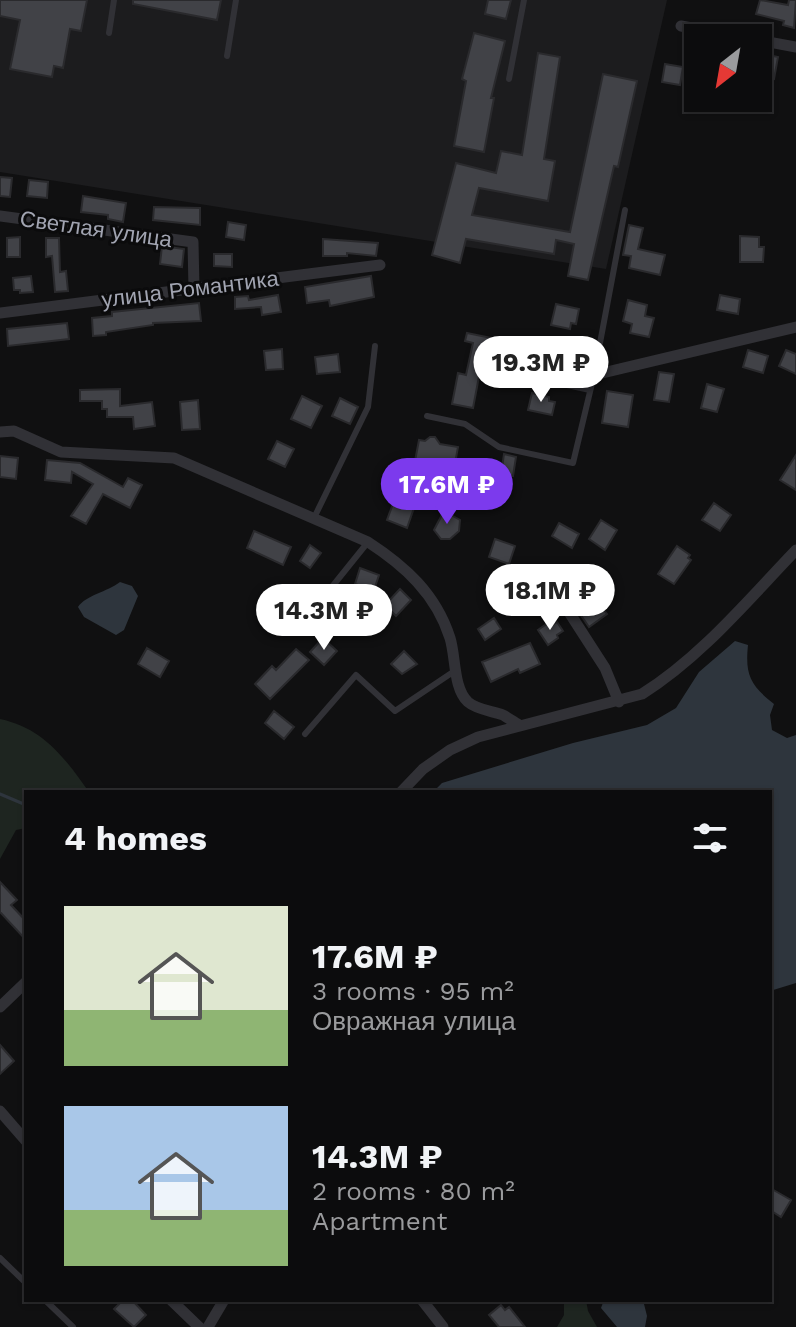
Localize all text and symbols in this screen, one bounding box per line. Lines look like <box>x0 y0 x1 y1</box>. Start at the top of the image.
north arrow <box>684 24 772 112</box>
map controls <box>684 24 772 112</box>
street label: Светлая улица <box>18 206 174 252</box>
street label: улица Романтика <box>100 266 281 312</box>
pin: 19.3M ₽ <box>467 336 615 404</box>
text: 19.3M ₽ <box>491 347 591 377</box>
pin: 17.6M ₽ <box>373 458 521 526</box>
text: 17.6M ₽ <box>399 469 495 499</box>
pin: 18.1M ₽ <box>476 564 624 632</box>
text: 18.1M ₽ <box>504 575 596 605</box>
pin: 14.3M ₽ <box>250 584 398 652</box>
text: 14.3M ₽ <box>274 595 374 625</box>
icon: filters <box>688 816 732 860</box>
text: 4 homes <box>64 818 207 858</box>
text: 17.6M ₽ <box>312 936 438 976</box>
icon: home <box>128 938 224 1034</box>
text: 3 rooms · 95 m² <box>312 976 514 1006</box>
text: Овражная улица <box>312 1006 516 1036</box>
text: 14.3M ₽ <box>312 1136 443 1176</box>
icon: home <box>128 1138 224 1234</box>
text: 2 rooms · 80 m² <box>312 1176 515 1206</box>
text: Apartment <box>312 1206 448 1236</box>

